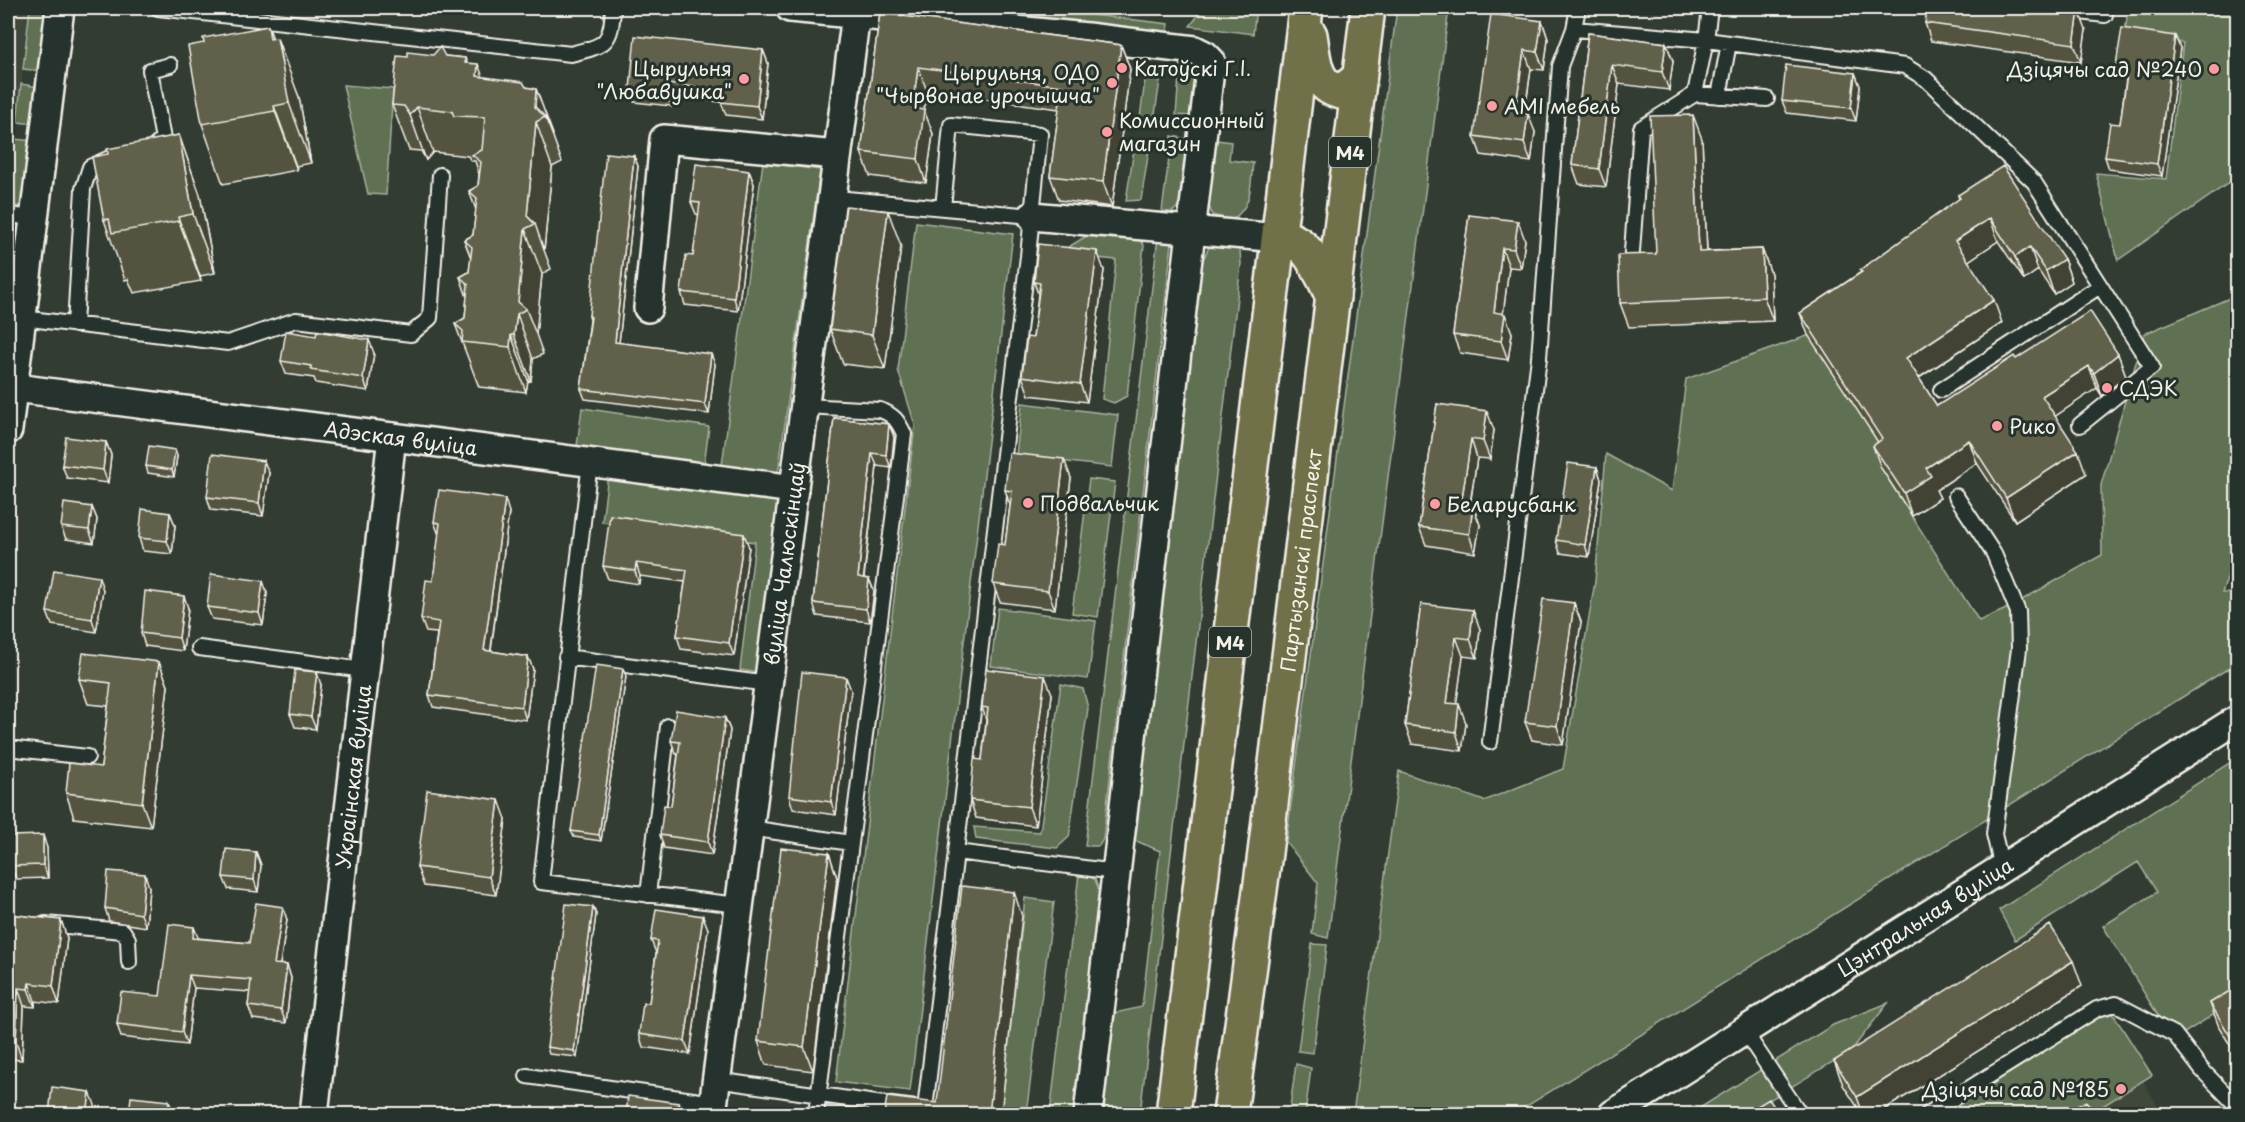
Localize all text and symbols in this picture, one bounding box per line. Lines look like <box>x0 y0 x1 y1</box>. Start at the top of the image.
place label: Цырульня "Любавушка" <box>596 53 732 106</box>
place label: Катоўскі Г.І. <box>1134 53 1251 83</box>
place label: Дзіцячы сад №240 <box>2006 54 2202 84</box>
place label: Цырульня, ОДО "Чырвонае урочышча" <box>876 57 1100 110</box>
marker: Катоўскі Г.І. <box>1115 61 1129 75</box>
marker: Дзіцячы сад №240 <box>2207 62 2221 76</box>
marker: Цырульня "Любавушка" <box>737 72 751 86</box>
marker: Цырульня, ОДО "Чырвонае урочышча" <box>1105 76 1119 90</box>
place label: AMI мебель <box>1504 91 1620 121</box>
marker: AMI мебель <box>1485 99 1499 113</box>
place label: Комиссионный магазин <box>1119 105 1265 158</box>
marker: Комиссионный магазин <box>1100 125 1114 139</box>
road number: М4 <box>1329 137 1371 167</box>
place label: СДЭК <box>2119 373 2178 403</box>
marker: СДЭК <box>2100 381 2114 395</box>
place label: Рико <box>2009 411 2056 441</box>
street label: Адэская вуліца <box>322 413 480 463</box>
marker: Рико <box>1990 419 2004 433</box>
street label: Партызанскі праспект <box>1272 447 1329 674</box>
street label: вуліца Чалюскінцаў <box>756 460 812 667</box>
place label: Подвальчик <box>1040 488 1159 518</box>
place label: Беларусбанк <box>1447 489 1576 519</box>
marker: Подвальчик <box>1021 496 1035 510</box>
marker: Беларусбанк <box>1428 497 1442 511</box>
road number: М4 <box>1209 627 1251 657</box>
street label: Украінская вуліца <box>327 682 378 870</box>
street label: Цэнтральная вуліца <box>1831 849 2020 984</box>
place label: Дзіцячы сад №185 <box>1921 1074 2109 1104</box>
marker: Дзіцячы сад №185 <box>2114 1082 2128 1096</box>

